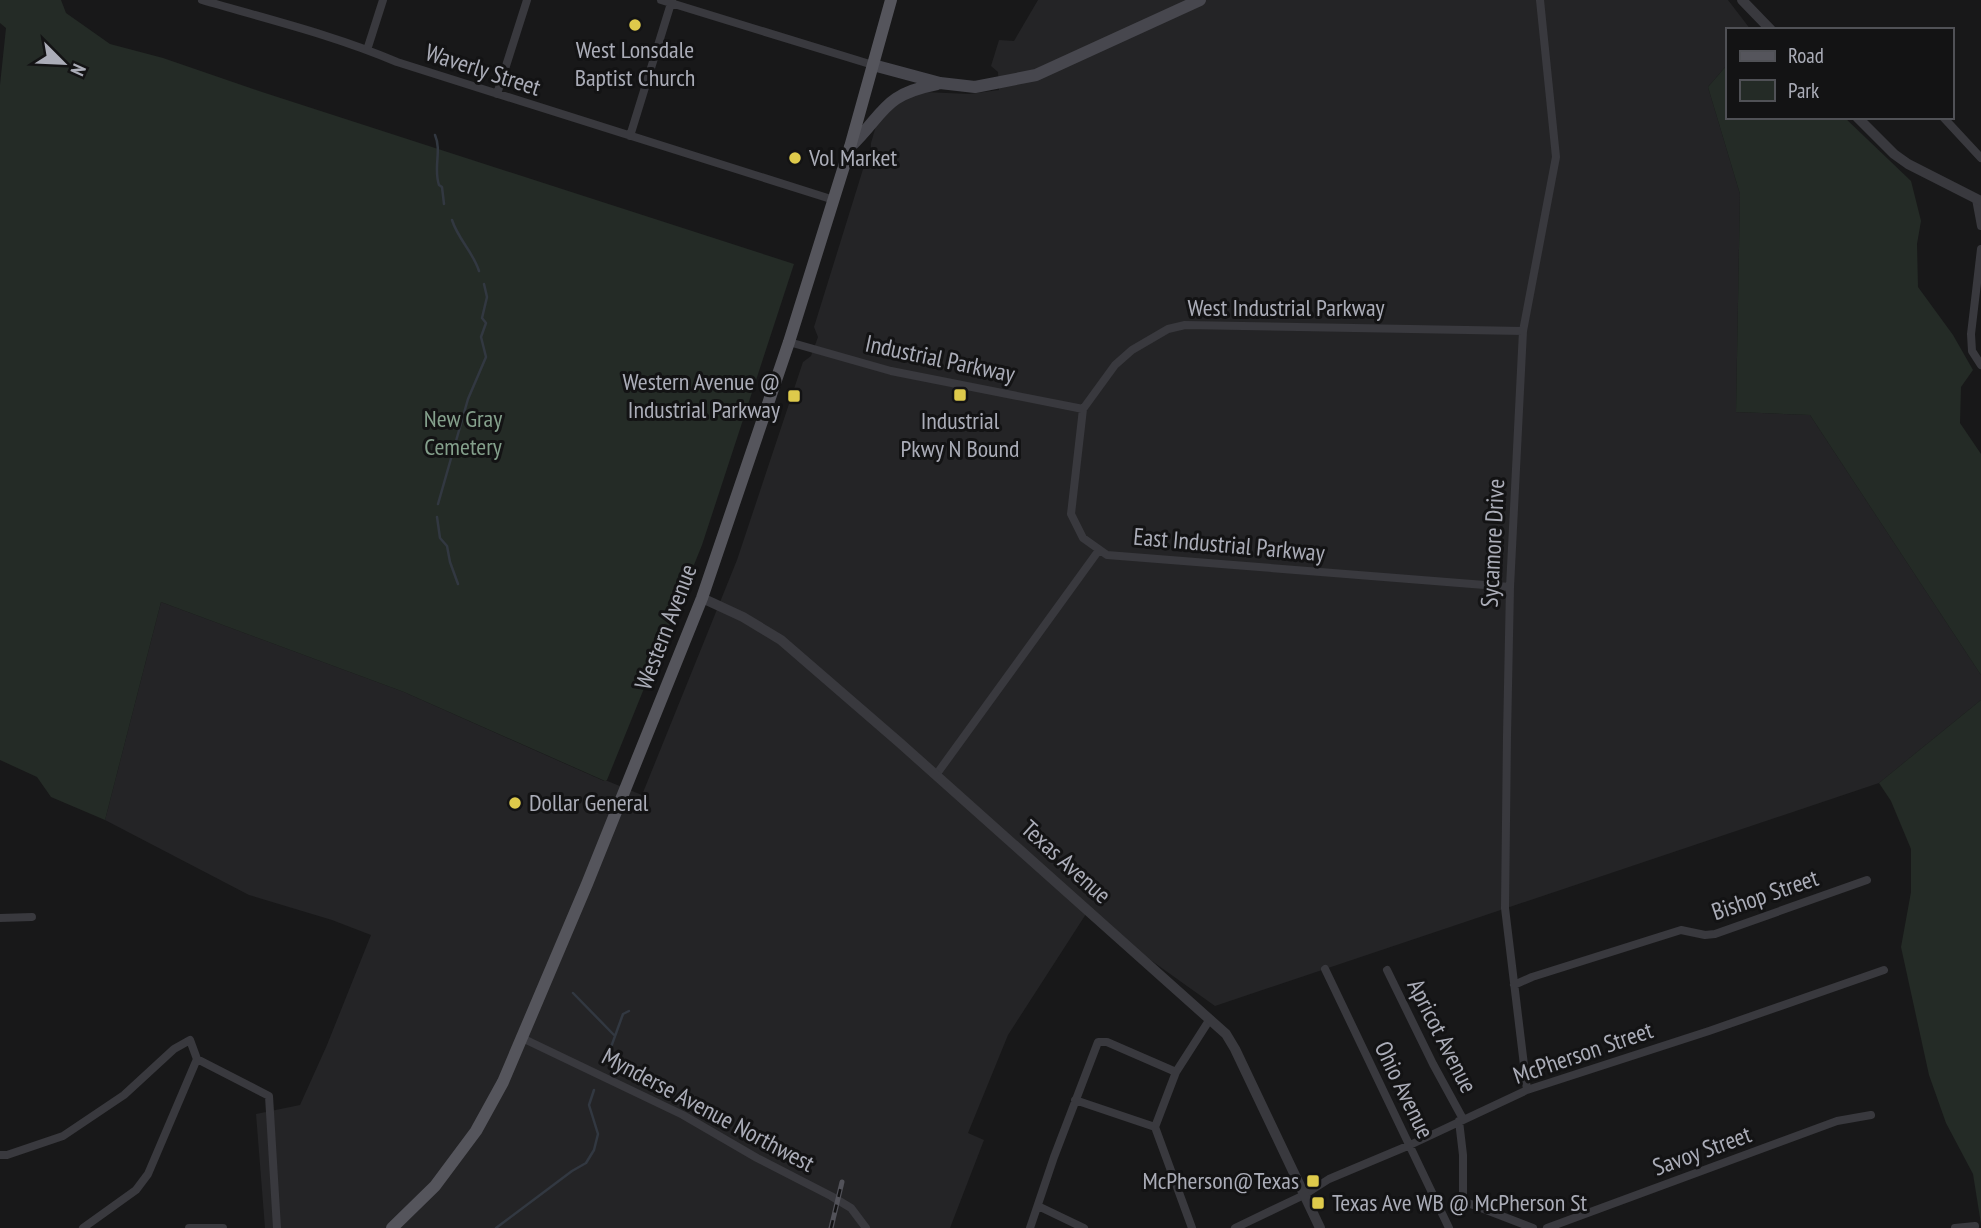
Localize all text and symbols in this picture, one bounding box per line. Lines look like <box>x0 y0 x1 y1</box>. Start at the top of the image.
marker: West Lonsdale Baptist Church <box>627 17 643 33</box>
north arrow <box>28 28 98 98</box>
legend <box>1726 28 1953 119</box>
place label: West Lonsdale Baptist Church <box>575 34 695 93</box>
street label: Waverly Street <box>422 36 545 103</box>
text: Road <box>1788 42 1824 69</box>
text: N <box>65 60 92 79</box>
text: Park <box>1788 77 1819 104</box>
place label: Vol Market <box>808 142 897 173</box>
marker: Vol Market <box>787 150 803 166</box>
street label: West Industrial Parkway <box>1187 292 1385 323</box>
street label: Industrial Parkway <box>862 328 1018 389</box>
place label: Western Avenue @ Industrial Parkway <box>622 366 780 425</box>
marker: Industrial Pkwy N Bound <box>952 387 968 403</box>
marker: Western Avenue @ Industrial Parkway <box>786 388 802 404</box>
park label: New Gray Cemetery <box>424 403 502 462</box>
place label: Industrial Pkwy N Bound <box>901 405 1019 464</box>
street label: Sycamore Drive <box>1474 478 1511 608</box>
street label: East Industrial Parkway <box>1132 521 1326 568</box>
street label: Western Avenue <box>627 560 704 694</box>
place label: Dollar General <box>529 787 649 818</box>
marker: Dollar General <box>507 795 523 811</box>
street label: Texas Avenue <box>1015 813 1118 910</box>
street label: Bishop Street <box>1707 862 1823 927</box>
street label: Apricot Avenue <box>1401 974 1484 1098</box>
street label: McPherson Street <box>1509 1014 1657 1091</box>
street label: Ohio Avenue <box>1368 1036 1441 1144</box>
street label: Mynderse Avenue Northwest <box>597 1040 820 1179</box>
street label: Savoy Street <box>1648 1118 1756 1183</box>
place label: McPherson@Texas <box>1142 1165 1299 1196</box>
marker: McPherson@Texas <box>1305 1173 1321 1189</box>
place label: Texas Ave WB @ McPherson St <box>1332 1187 1588 1218</box>
marker: Texas Ave WB @ McPherson St <box>1310 1195 1326 1211</box>

